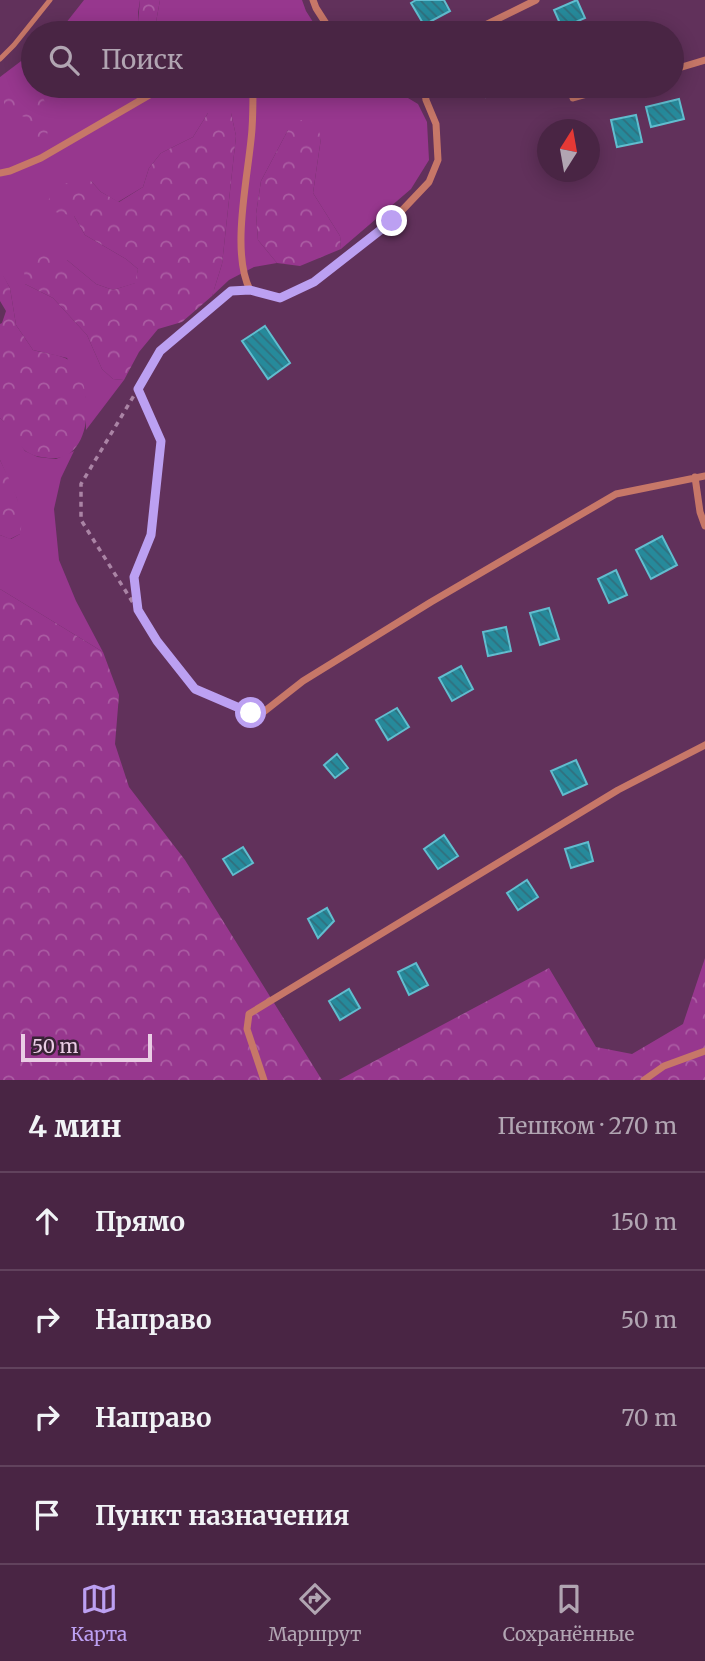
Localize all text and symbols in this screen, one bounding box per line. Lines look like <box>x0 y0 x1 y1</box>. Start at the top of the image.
search box <box>21 21 684 98</box>
icon: search <box>45 41 83 79</box>
text: Поиск <box>101 43 183 76</box>
north arrow <box>537 119 600 182</box>
route end <box>376 205 407 236</box>
route start <box>235 697 266 728</box>
scale bar <box>21 1031 152 1063</box>
text: 50 m <box>32 1034 78 1058</box>
text: 4 мин <box>28 1107 122 1145</box>
text: Пешком · 270 m <box>497 1111 677 1140</box>
icon: ahead <box>28 1202 66 1240</box>
text: Прямо <box>95 1205 185 1238</box>
text: 150 m <box>611 1207 677 1236</box>
icon: right <box>28 1300 66 1338</box>
text: Направо <box>95 1303 212 1336</box>
text: 50 m <box>621 1305 677 1334</box>
icon: right <box>28 1398 66 1436</box>
text: Направо <box>95 1401 212 1434</box>
text: 70 m <box>621 1403 677 1432</box>
icon: arrive <box>28 1496 66 1534</box>
text: Пункт назначения <box>95 1499 349 1532</box>
tab: Карта <box>71 1580 127 1646</box>
tab: Маршрут <box>268 1580 362 1646</box>
tab: Сохранённые <box>503 1580 634 1646</box>

